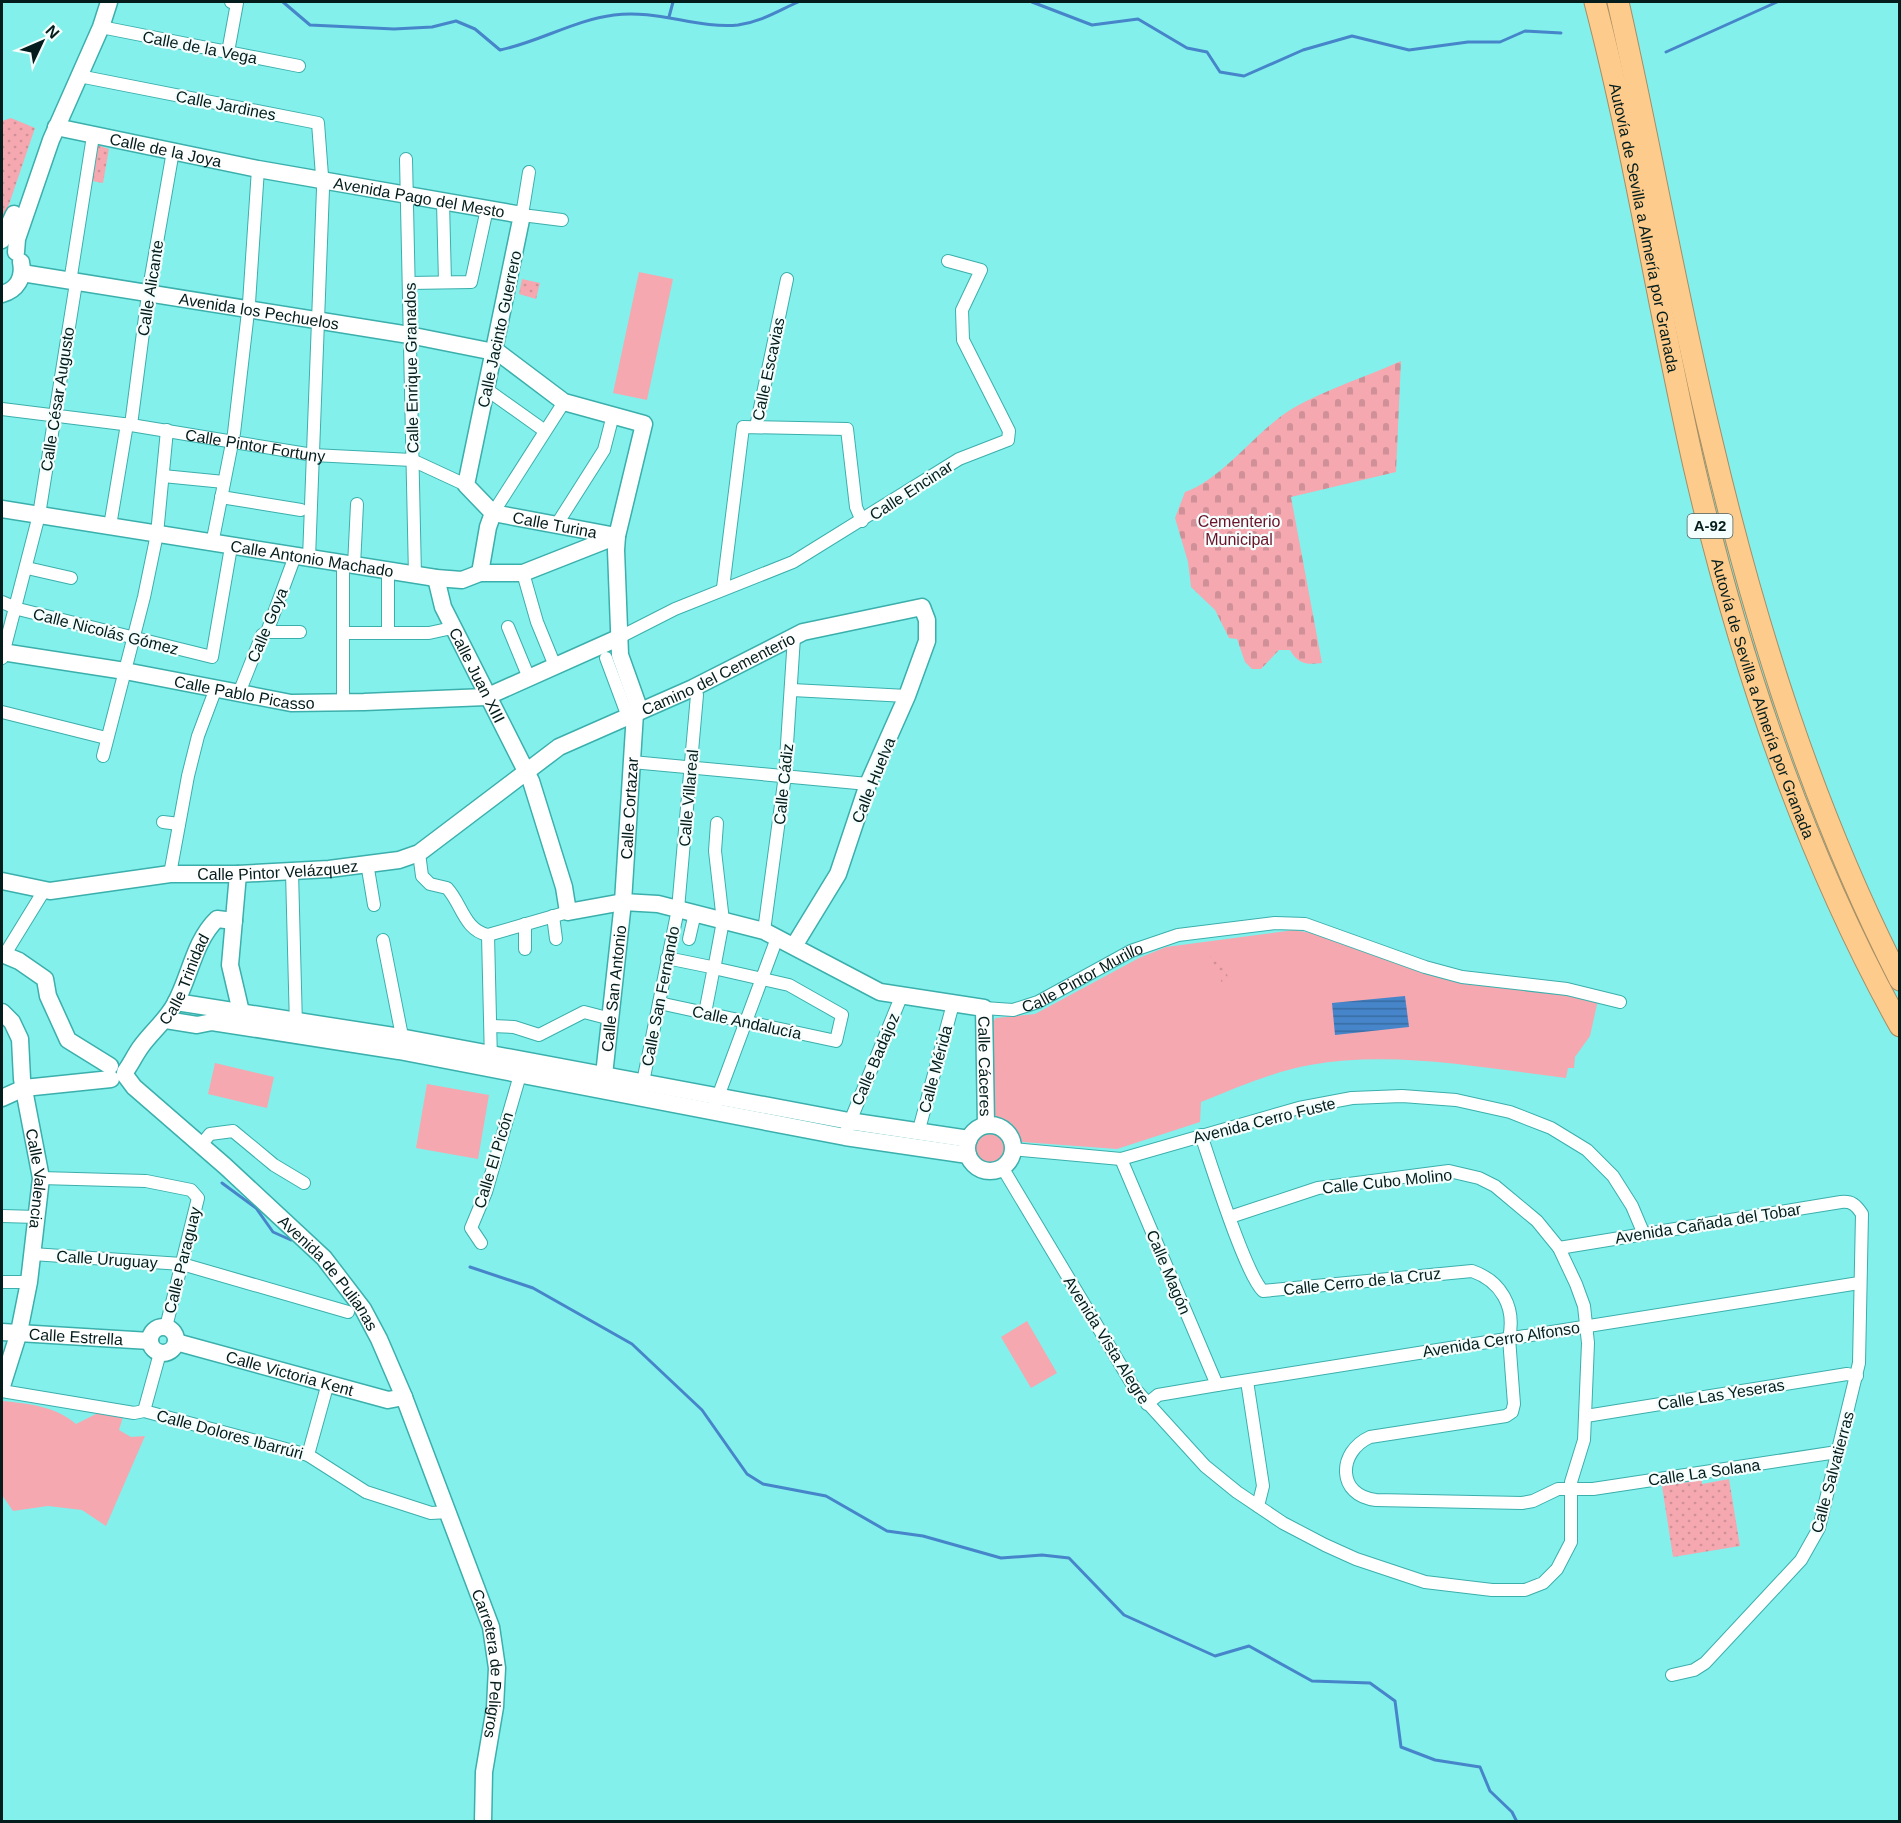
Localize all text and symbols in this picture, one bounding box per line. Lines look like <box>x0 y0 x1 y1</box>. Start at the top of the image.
north arrow <box>12 12 72 72</box>
text: N <box>42 22 63 42</box>
street label: Calle de la Vega <box>141 28 259 67</box>
street label: Autovía de Sevilla a Almería por Granada <box>1606 82 1682 374</box>
street label: Calle Jardines <box>175 87 277 124</box>
street label: Calle de la Joya <box>108 130 223 170</box>
street label: Avenida Pago del Mesto <box>332 174 506 221</box>
street label: Calle Alicante <box>135 239 166 337</box>
street label: Calle Jacinto Guerrero <box>475 249 524 409</box>
street label: Calle Enrique Granados <box>402 282 421 454</box>
street label: Avenida los Pechuelos <box>178 290 340 333</box>
street label: Calle Escavias <box>749 316 788 422</box>
street label: Calle César Augusto <box>38 326 77 472</box>
street label: Calle Pintor Fortuny <box>184 426 326 465</box>
street label: Calle Encinar <box>867 457 956 523</box>
street label: Calle Turina <box>511 509 598 541</box>
park label: Cementerio Municipal <box>1198 513 1280 548</box>
road number: A-92 <box>1688 514 1732 538</box>
street label: Calle Antonio Machado <box>229 537 395 580</box>
street label: Autovía de Sevilla a Almería por Granada <box>1708 556 1817 841</box>
street label: Calle Goya <box>244 585 291 665</box>
street label: Calle Nicolás Gómez <box>31 605 180 658</box>
street label: Calle Juan XIII <box>446 625 508 726</box>
street label: Camino del Cementerio <box>639 630 798 719</box>
street label: Calle Pablo Picasso <box>173 673 315 712</box>
street label: Calle Huelva <box>849 735 898 825</box>
street label: Calle Cádiz <box>771 742 796 826</box>
street label: Calle Villareal <box>676 749 701 847</box>
street label: Calle Cortazar <box>618 756 641 860</box>
street label: Calle Pintor Velázquez <box>197 857 359 883</box>
street label: Calle San Antonio <box>599 924 629 1053</box>
street label: Calle San Fernando <box>639 925 682 1068</box>
street label: Calle Trinidad <box>156 931 212 1028</box>
street label: Calle Pintor Murillo <box>1020 940 1145 1016</box>
street label: Calle Andalucía <box>691 1003 803 1042</box>
street label: Calle Badajoz <box>848 1010 903 1108</box>
street label: Calle Cáceres <box>975 1016 994 1117</box>
street label: Calle Mérida <box>916 1023 955 1115</box>
street label: Avenida Cerro Fuste <box>1191 1094 1337 1146</box>
street label: Calle El Picón <box>471 1110 516 1210</box>
street label: Calle Valencia <box>23 1127 49 1229</box>
street label: Calle Cubo Molino <box>1321 1166 1453 1197</box>
street label: Avenida Cañada del Tobar <box>1614 1200 1803 1247</box>
street label: Calle Paraguay <box>161 1205 204 1315</box>
street label: Avenida de Pulianas <box>275 1212 381 1334</box>
street label: Calle Magón <box>1143 1228 1194 1317</box>
street label: Calle Uruguay <box>56 1247 158 1272</box>
street label: Calle Cerro de la Cruz <box>1282 1265 1442 1298</box>
street label: Avenida Vista Alegre <box>1060 1273 1153 1407</box>
street label: Avenida Cerro Alfonso <box>1421 1319 1581 1360</box>
street label: Calle Estrella <box>28 1326 124 1348</box>
street label: Calle Victoria Kent <box>224 1348 356 1399</box>
street label: Calle Las Yeseras <box>1656 1376 1786 1413</box>
street label: Calle Dolores Ibarrúri <box>155 1407 305 1462</box>
street label: Calle Salvatierras <box>1808 1409 1857 1535</box>
street label: Calle La Solana <box>1647 1456 1761 1489</box>
street label: Carretera de Peligros <box>468 1587 505 1740</box>

